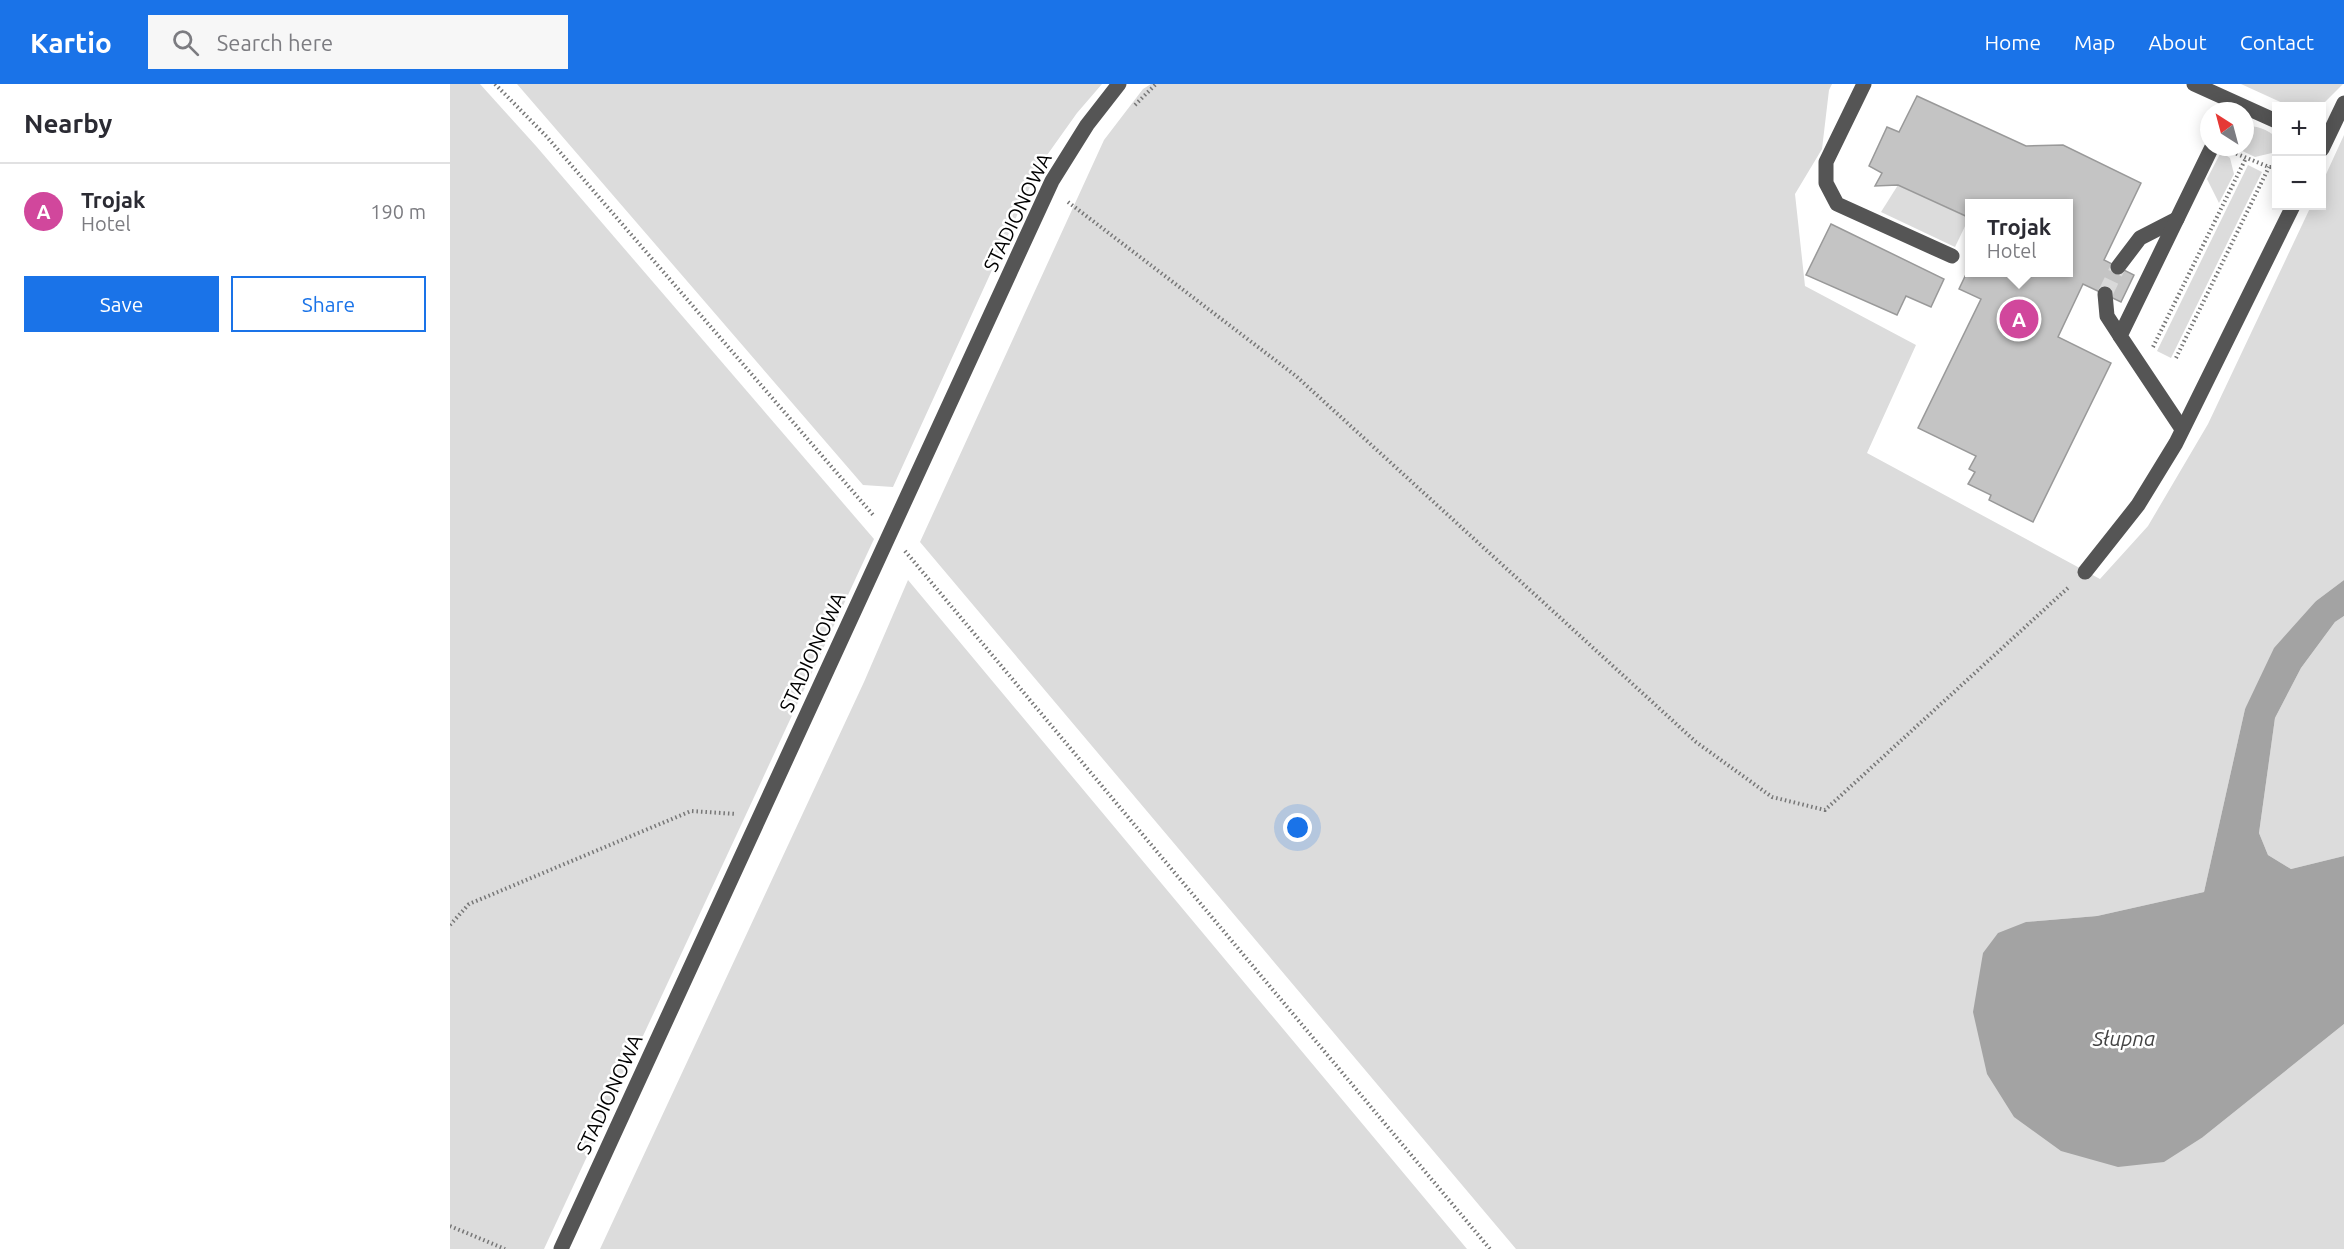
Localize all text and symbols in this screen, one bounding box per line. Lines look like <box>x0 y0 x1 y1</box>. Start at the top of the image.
search box <box>148 15 568 69</box>
icon: search <box>169 26 202 59</box>
text: Kartio <box>30 27 112 58</box>
text: Search here <box>217 30 333 55</box>
text: Home <box>1984 30 2041 54</box>
text: Map <box>2074 30 2115 54</box>
text: About <box>2148 30 2207 54</box>
text: Contact <box>2240 30 2314 54</box>
north arrow <box>2200 102 2254 156</box>
map controls <box>2272 102 2326 210</box>
button: + <box>2272 102 2326 156</box>
text: Nearby <box>24 109 112 138</box>
street label: STADIONOWA <box>978 149 1056 275</box>
button: − <box>2272 156 2326 210</box>
text: Trojak <box>81 187 145 212</box>
popup <box>1965 199 2073 277</box>
text: A <box>36 200 51 223</box>
text: 190 m <box>370 200 426 223</box>
text: Hotel <box>81 212 131 235</box>
text: Trojak <box>1987 214 2051 239</box>
text: Hotel <box>1987 239 2037 262</box>
button: Save <box>24 276 219 332</box>
button: Share <box>231 276 426 332</box>
pin: A <box>2000 296 2038 342</box>
street label: STADIONOWA <box>774 589 850 715</box>
your location <box>1283 813 1312 842</box>
water label: Słupna <box>2092 1026 2155 1050</box>
street label: STADIONOWA <box>571 1031 647 1157</box>

